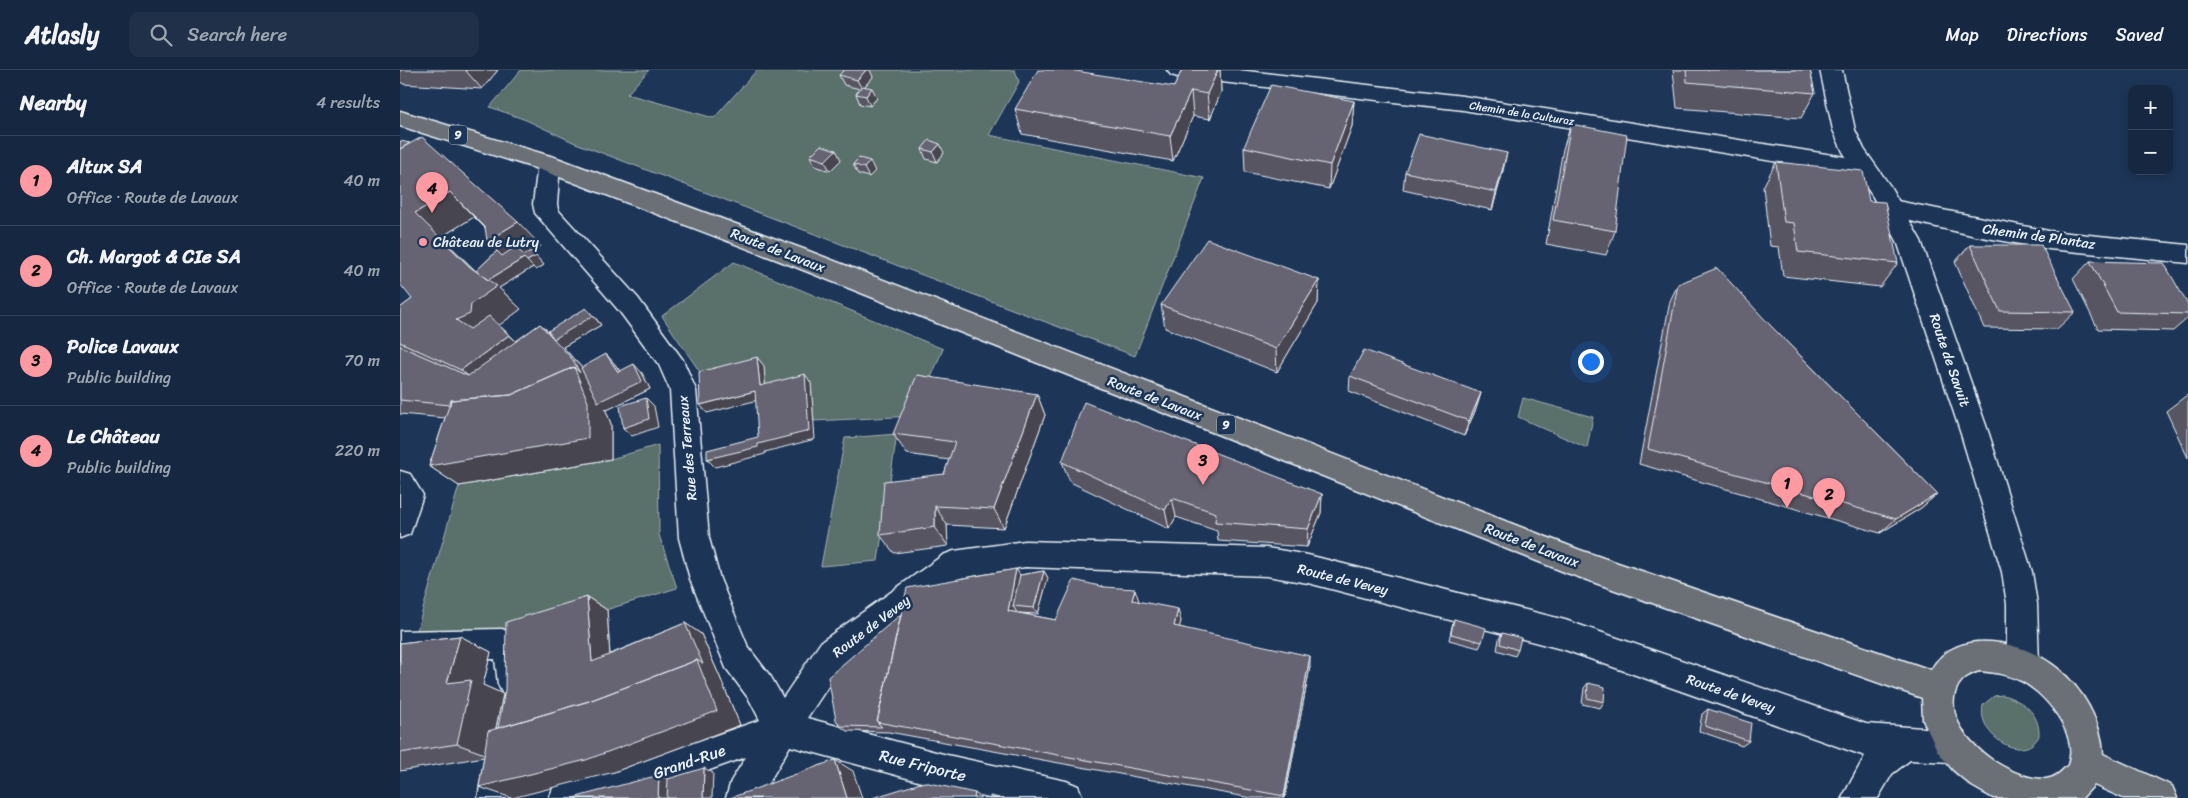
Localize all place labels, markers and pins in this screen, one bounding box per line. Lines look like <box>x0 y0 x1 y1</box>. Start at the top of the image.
pin: 4 <box>416 172 448 213</box>
place label: Château de Lutry <box>433 230 540 255</box>
marker: Château de Lutry <box>417 236 429 248</box>
pin: 3 <box>1187 444 1219 485</box>
pin: 1 <box>1771 467 1803 508</box>
pin: 2 <box>1813 478 1845 519</box>

